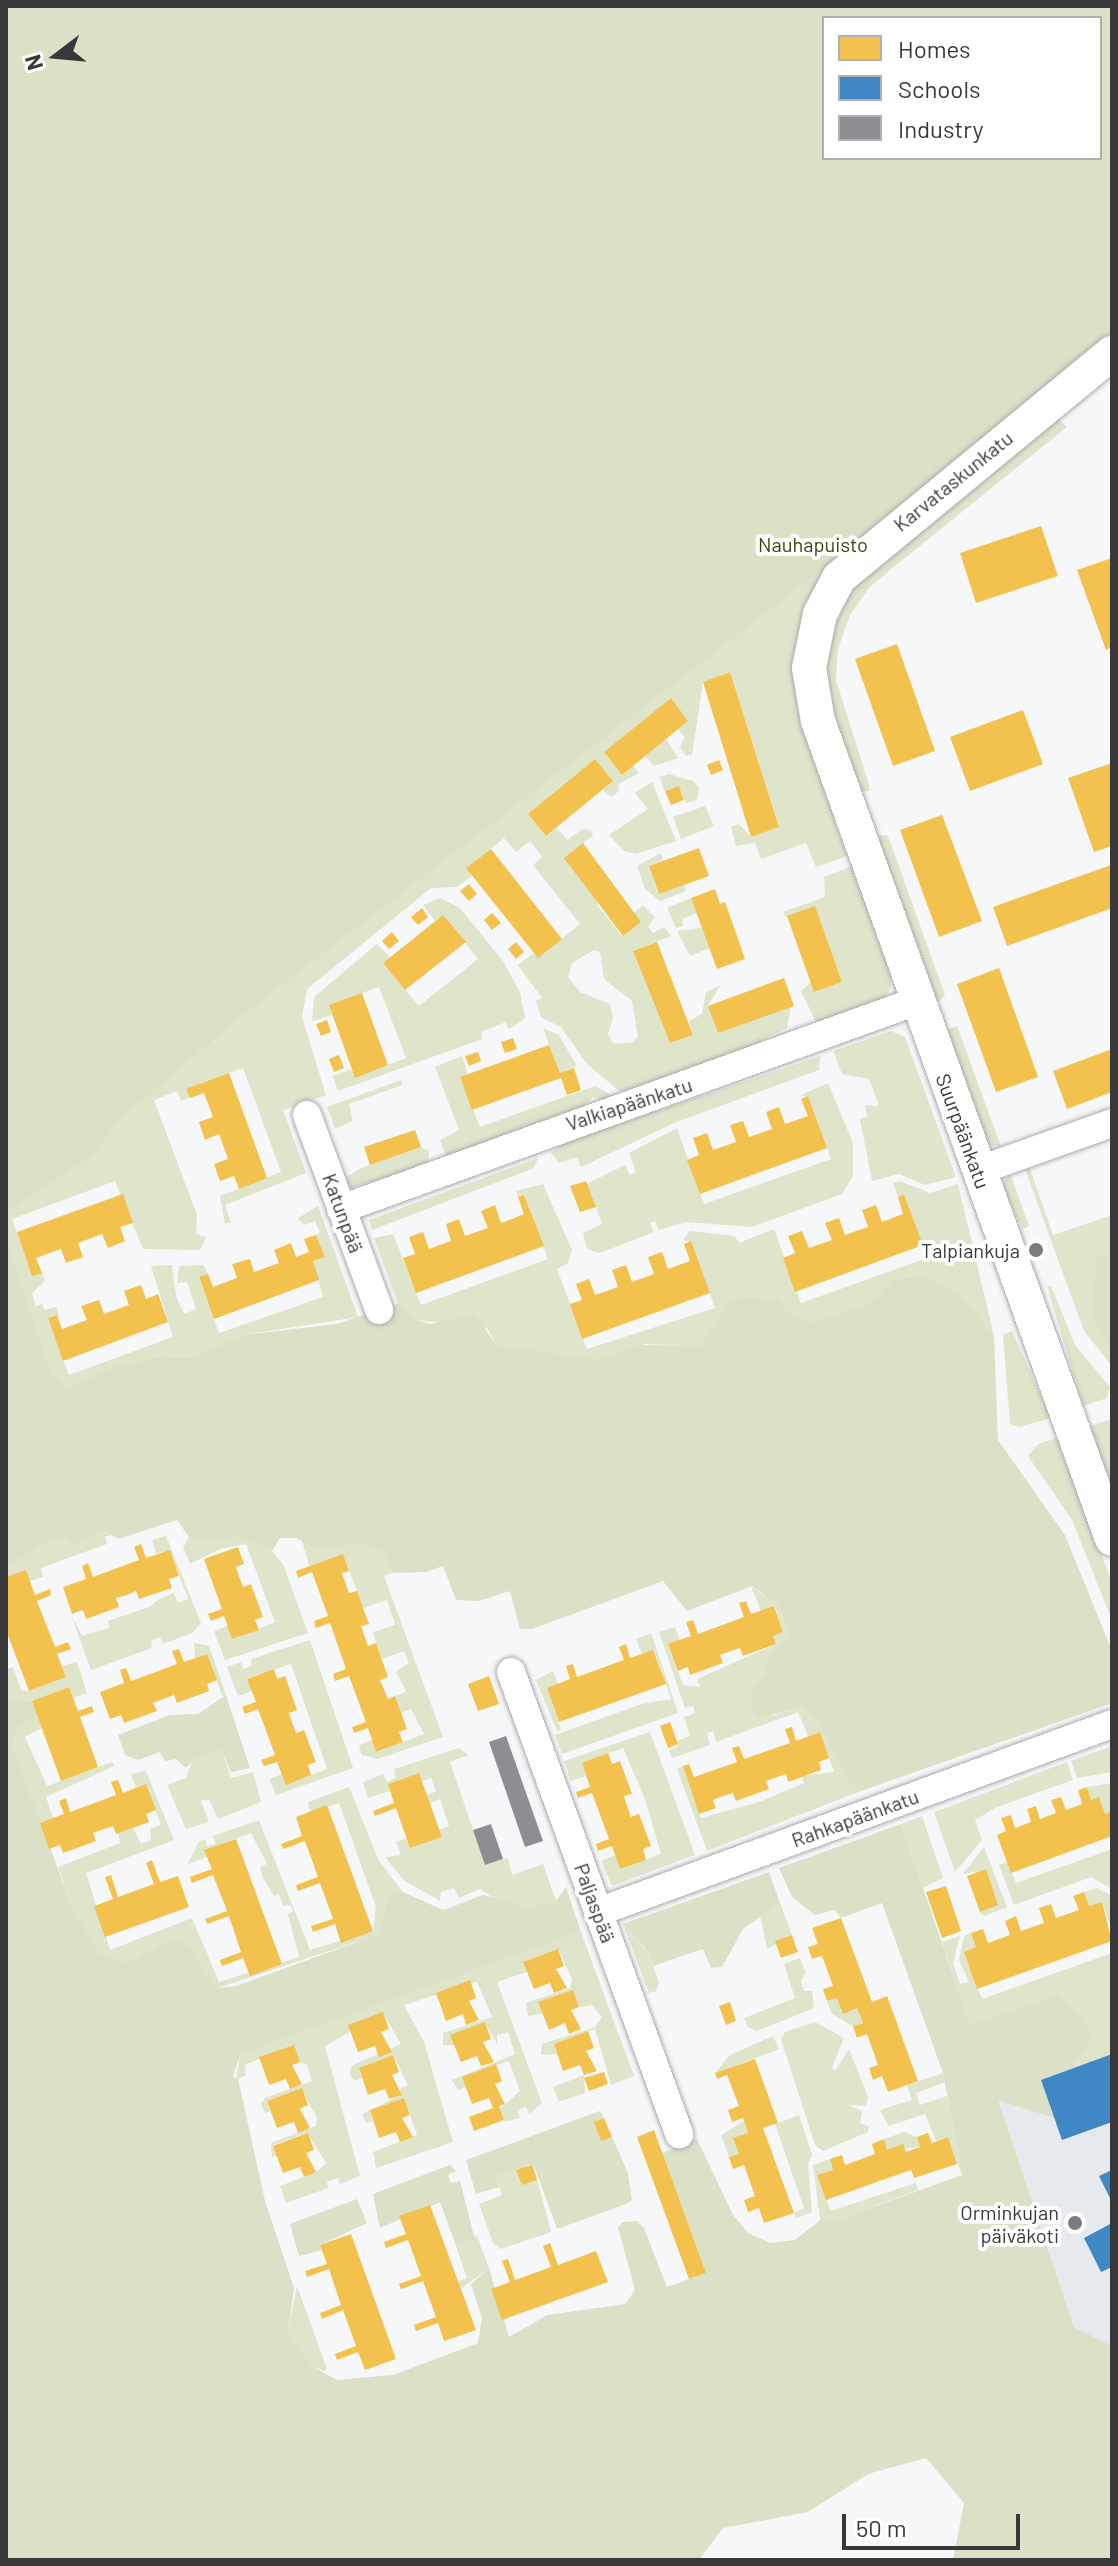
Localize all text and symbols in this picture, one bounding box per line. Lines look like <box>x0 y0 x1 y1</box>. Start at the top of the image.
north arrow <box>16 16 96 96</box>
legend <box>822 16 1102 160</box>
text: Homes <box>898 34 971 63</box>
text: N <box>18 52 47 73</box>
text: Schools <box>898 74 981 103</box>
text: Industry <box>898 114 984 143</box>
street label: Karvataskunkatu <box>889 426 1017 536</box>
park label: Nauhapuisto <box>758 532 868 556</box>
street label: Suurpäänkatu <box>931 1070 995 1192</box>
street label: Valkiapäänkatu <box>563 1072 695 1136</box>
street label: Katunpää <box>318 1170 368 1256</box>
place label: Talpiankuja <box>921 1238 1020 1262</box>
marker: Talpiankuja <box>1027 1241 1045 1259</box>
street label: Rahkapäänkatu <box>788 1784 922 1852</box>
street label: Paljaspää <box>570 1860 620 1946</box>
place label: Orminkujan päiväkoti <box>960 2200 1059 2247</box>
marker: Orminkujan päiväkoti <box>1066 2214 1084 2232</box>
scale bar <box>846 2498 1024 2548</box>
text: 50 m <box>856 2513 907 2542</box>

